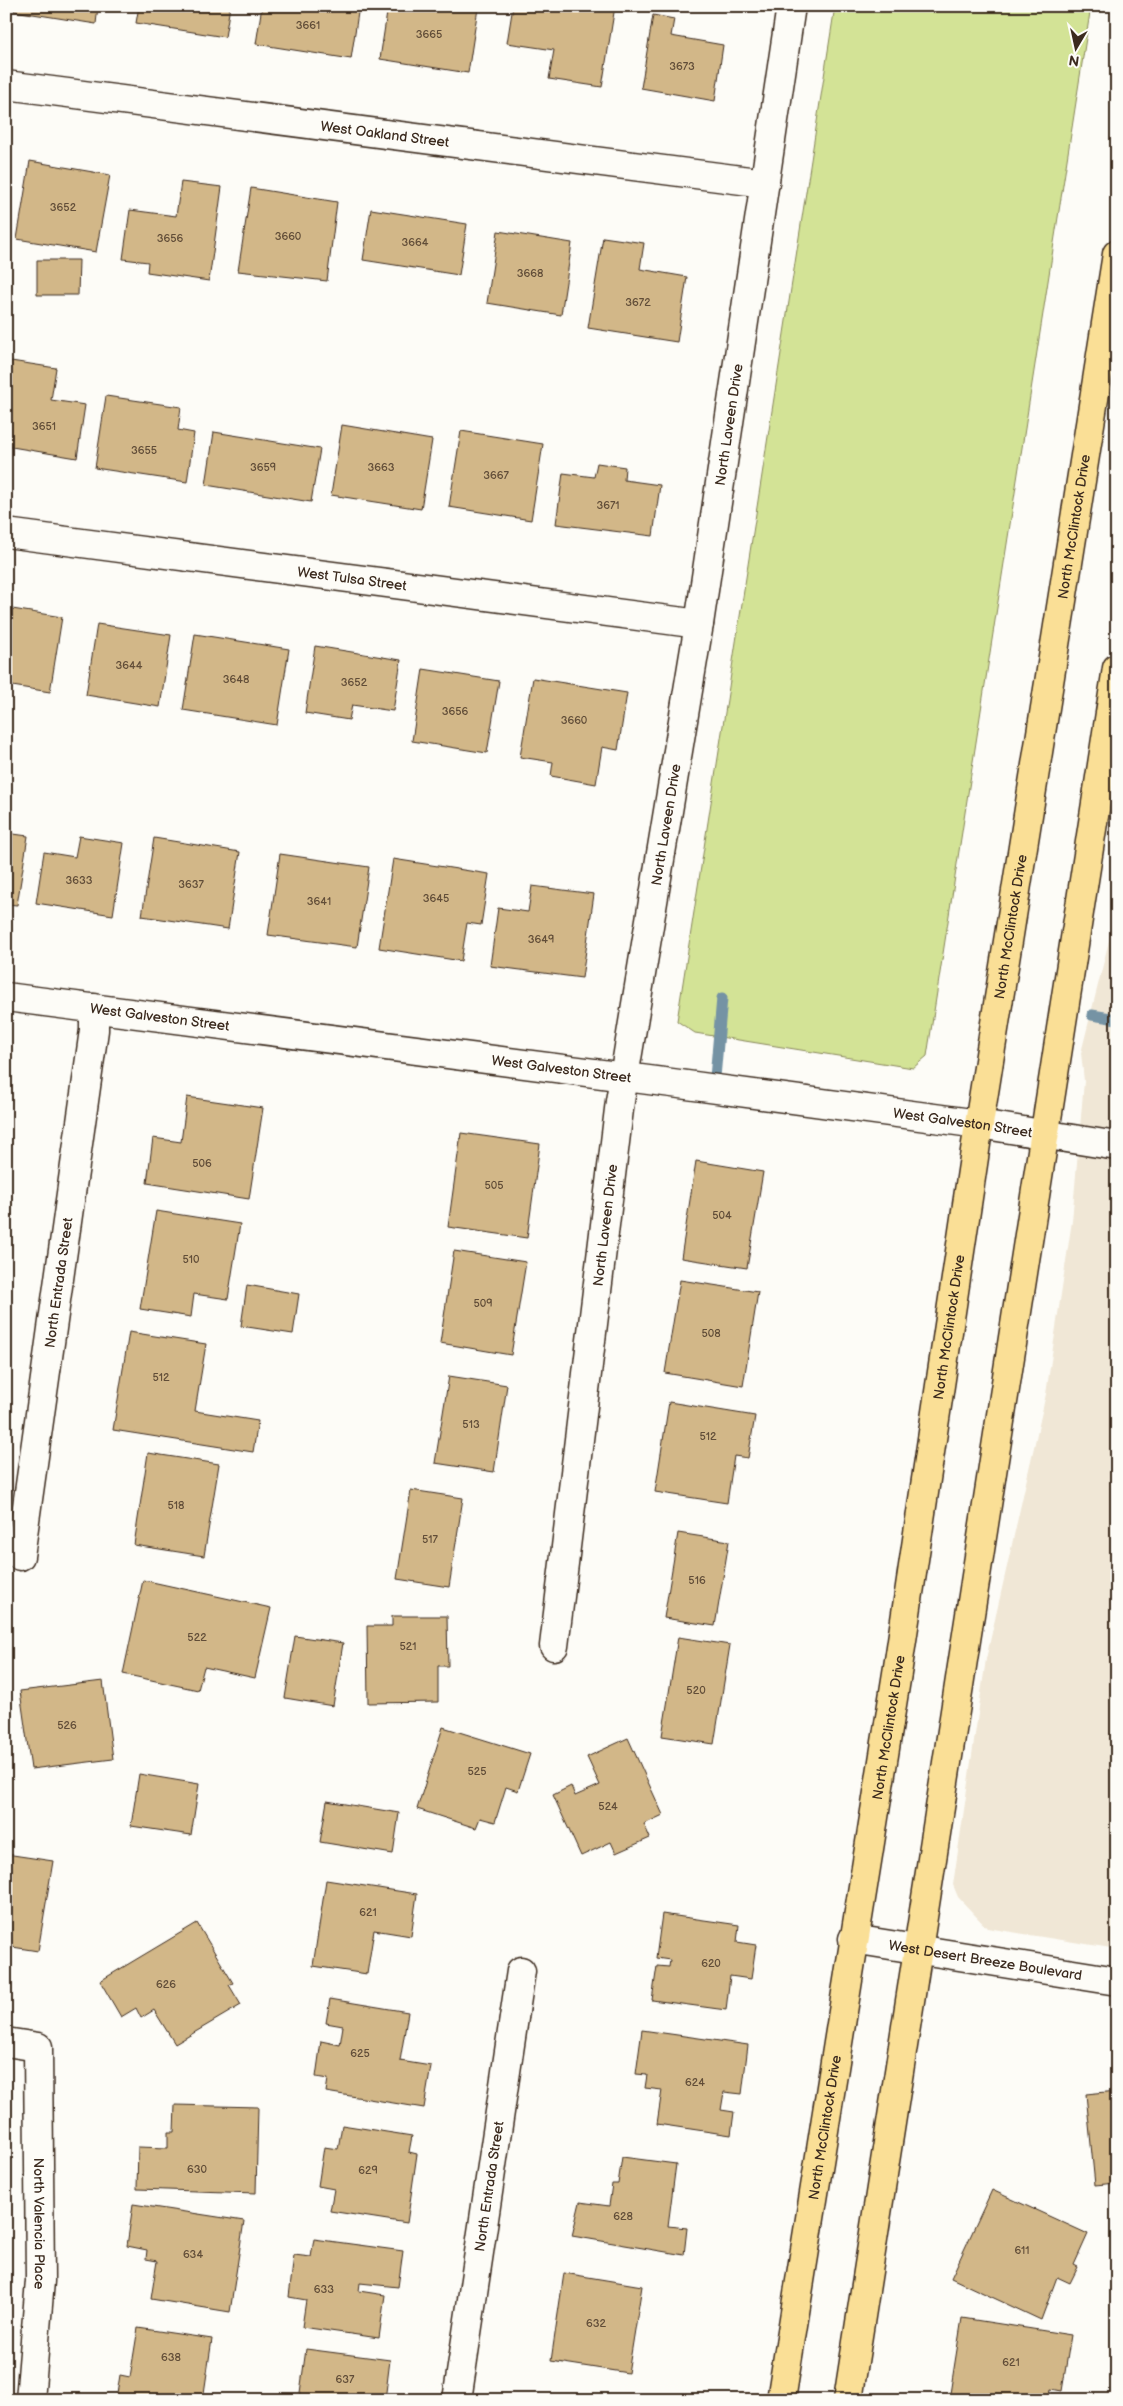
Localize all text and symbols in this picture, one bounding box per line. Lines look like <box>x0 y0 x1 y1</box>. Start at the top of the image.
house number: 3661 <box>296 19 320 32</box>
north arrow <box>1050 22 1100 72</box>
house number: 3665 <box>416 28 442 41</box>
text: N <box>1068 51 1081 70</box>
house number: 3673 <box>669 60 695 73</box>
street label: West Oakland Street <box>319 118 451 151</box>
house number: 3652 <box>50 201 77 214</box>
house number: 3660 <box>275 230 302 243</box>
house number: 3656 <box>157 232 184 245</box>
house number: 3664 <box>402 236 429 249</box>
house number: 3668 <box>517 267 543 280</box>
house number: 3672 <box>625 296 651 309</box>
street label: North Laveen Drive <box>712 363 747 487</box>
house number: 3651 <box>32 420 56 433</box>
house number: 3655 <box>131 444 157 457</box>
street label: North McClintock Drive <box>1054 453 1094 600</box>
house number: 3659 <box>250 461 276 474</box>
house number: 3663 <box>368 461 395 474</box>
house number: 3667 <box>483 469 509 482</box>
house number: 3671 <box>596 499 620 512</box>
street label: West Tulsa Street <box>296 563 408 595</box>
house number: 3644 <box>116 659 143 672</box>
house number: 3648 <box>223 673 249 686</box>
house number: 3652 <box>341 676 368 689</box>
house number: 3656 <box>442 705 469 718</box>
house number: 3660 <box>561 714 588 727</box>
street label: North Laveen Drive <box>648 763 685 887</box>
street label: North McClintock Drive <box>991 853 1031 1000</box>
house number: 3633 <box>65 874 93 887</box>
house number: 3637 <box>178 878 204 891</box>
house number: 3645 <box>423 892 449 905</box>
house number: 3641 <box>307 895 331 908</box>
house number: 3649 <box>528 933 554 946</box>
street label: West Galveston Street <box>89 1000 231 1035</box>
street label: West Galveston Street <box>491 1052 633 1087</box>
street label: West Galveston Street <box>892 1105 1034 1141</box>
house number: 506 <box>192 1157 212 1170</box>
street label: North Laveen Drive <box>590 1163 621 1287</box>
house number: 505 <box>484 1179 504 1192</box>
house number: 504 <box>712 1209 732 1222</box>
street label: North Entrada Street <box>41 1216 77 1349</box>
house number: 510 <box>182 1253 200 1266</box>
street label: North McClintock Drive <box>930 1254 968 1401</box>
house number: 509 <box>473 1297 493 1310</box>
house number: 508 <box>701 1327 721 1340</box>
house number: 512 <box>152 1371 170 1384</box>
house number: 513 <box>462 1418 480 1431</box>
house number: 512 <box>699 1430 717 1443</box>
house number: 518 <box>168 1499 184 1512</box>
house number: 517 <box>422 1533 439 1546</box>
house number: 516 <box>688 1574 706 1587</box>
house number: 522 <box>187 1631 207 1644</box>
house number: 521 <box>400 1640 416 1653</box>
street label: North McClintock Drive <box>869 1654 909 1801</box>
house number: 520 <box>686 1684 706 1697</box>
house number: 526 <box>57 1719 77 1732</box>
house number: 525 <box>467 1765 487 1778</box>
house number: 524 <box>598 1800 618 1813</box>
house number: 621 <box>359 1906 377 1919</box>
street label: West Desert Breeze Boulevard <box>887 1937 1083 1984</box>
house number: 620 <box>701 1957 721 1970</box>
house number: 626 <box>156 1978 176 1991</box>
house number: 625 <box>350 2047 370 2060</box>
street label: North McClintock Drive <box>805 2054 845 2201</box>
house number: 624 <box>685 2076 705 2089</box>
street label: North Entrada Street <box>471 2119 508 2253</box>
street label: North Valencia Place <box>30 2158 48 2290</box>
house number: 630 <box>187 2163 208 2176</box>
house number: 629 <box>358 2164 378 2177</box>
house number: 628 <box>613 2210 633 2223</box>
house number: 611 <box>1014 2244 1030 2257</box>
house number: 634 <box>183 2248 203 2261</box>
house number: 633 <box>314 2283 334 2296</box>
house number: 632 <box>586 2317 606 2330</box>
house number: 638 <box>161 2351 181 2364</box>
house number: 621 <box>1002 2356 1020 2369</box>
house number: 637 <box>336 2373 355 2386</box>

